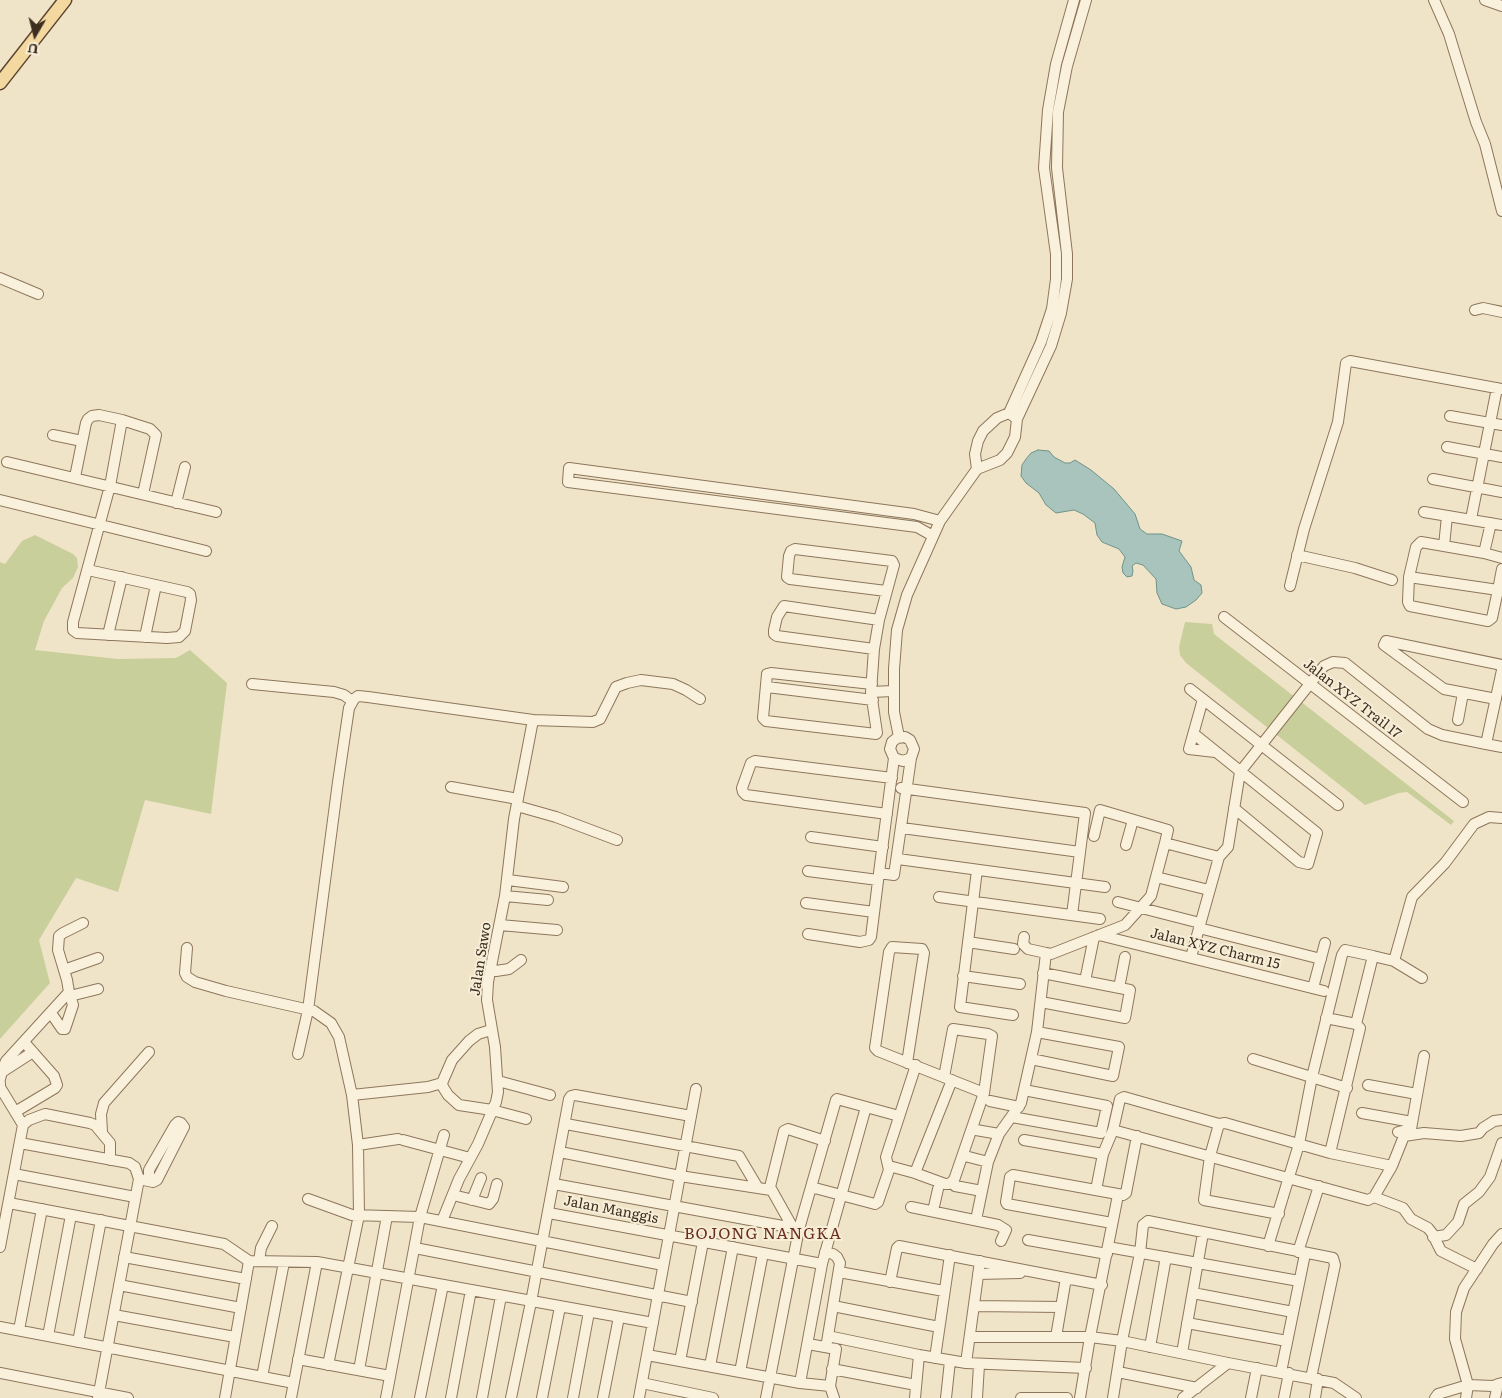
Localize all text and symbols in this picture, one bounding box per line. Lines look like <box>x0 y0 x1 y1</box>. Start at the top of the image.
north arrow <box>10 10 60 60</box>
text: U <box>26 39 40 61</box>
street label: Jalan XYZ Trail 17 <box>1300 656 1404 742</box>
street label: Jalan Sawo <box>467 921 495 997</box>
street label: Jalan XYZ Charm 15 <box>1148 925 1282 973</box>
street label: Jalan Manggis <box>562 1193 660 1227</box>
district label: BOJONG NANGKA <box>682 1224 844 1244</box>

